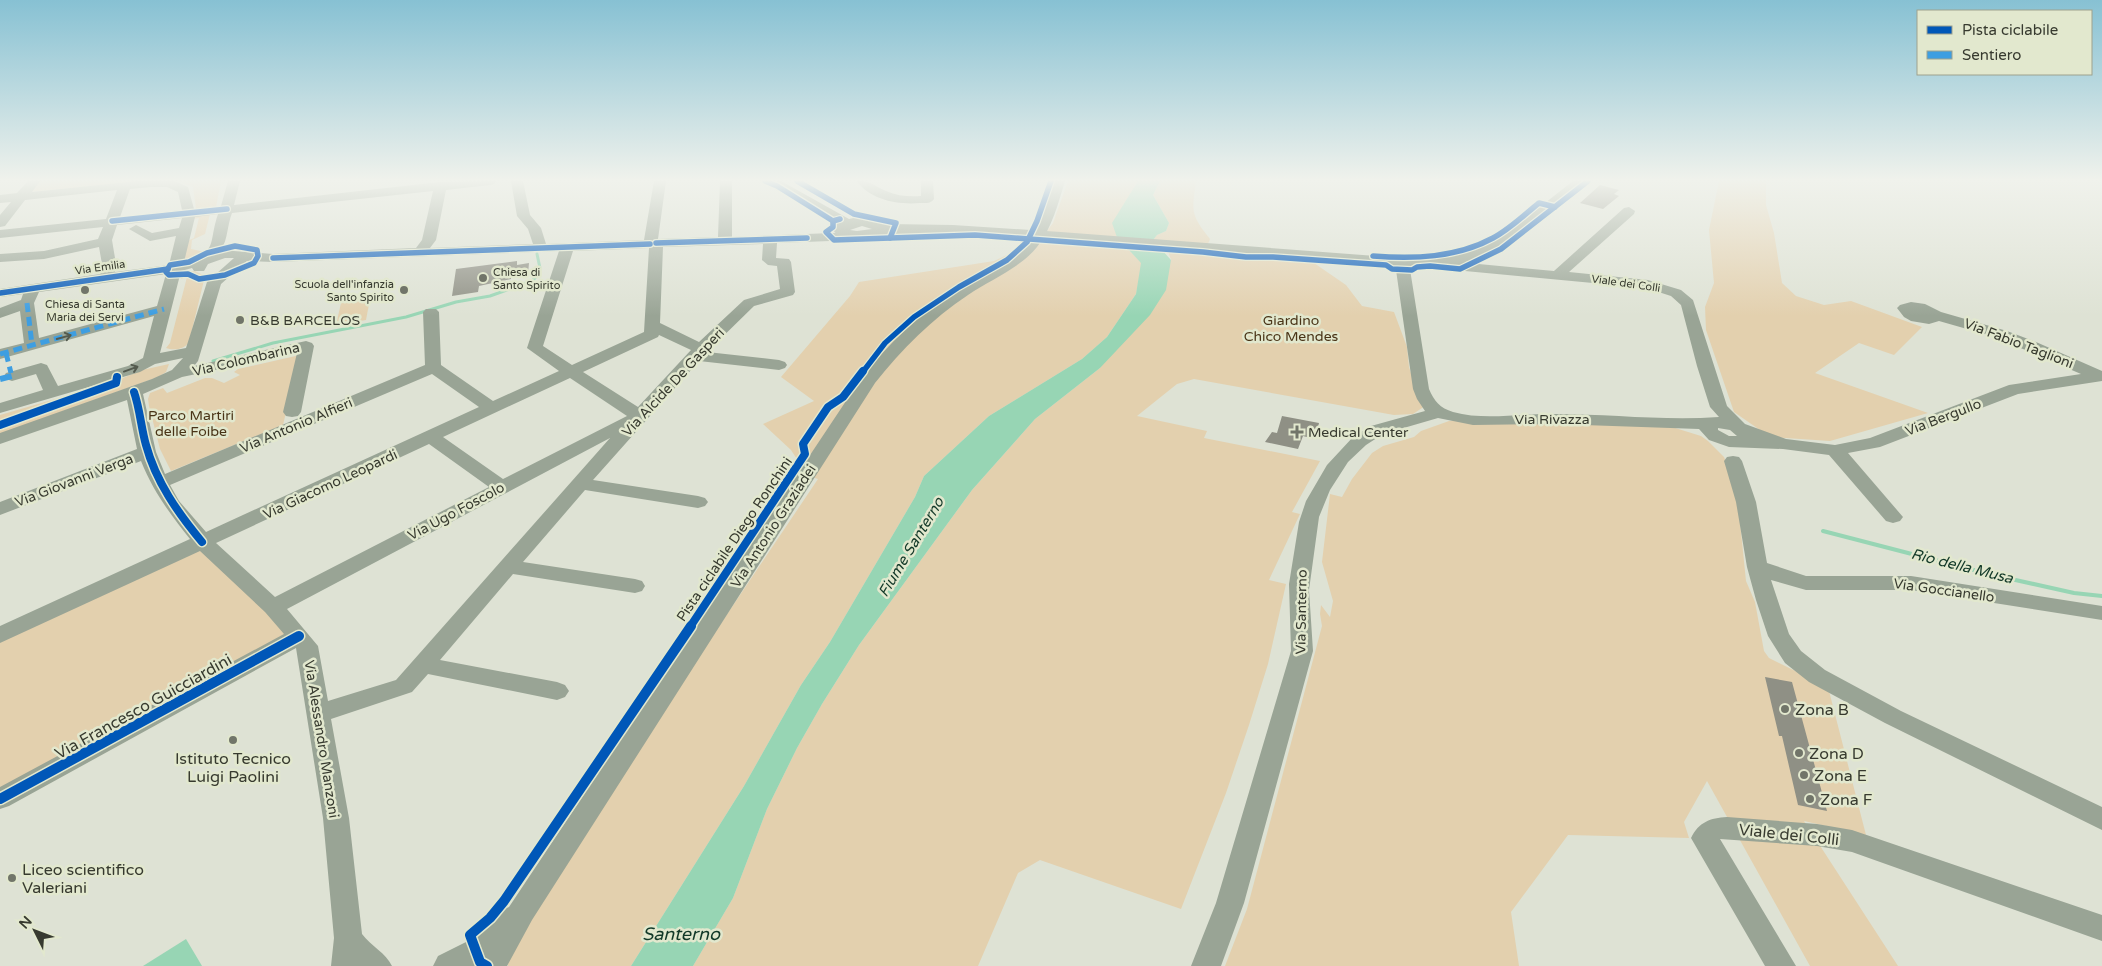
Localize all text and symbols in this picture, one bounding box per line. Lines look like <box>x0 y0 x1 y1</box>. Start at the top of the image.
legend <box>1917 10 2092 75</box>
text: Pista ciclabile <box>1962 21 2058 39</box>
text: Sentiero <box>1962 46 2021 64</box>
street label: Via Emilia <box>74 258 126 277</box>
place label: Chiesa di Santo Spirito <box>493 266 561 292</box>
marker: Chiesa di Santo Spirito <box>477 272 489 284</box>
street label: Viale dei Colli <box>1591 272 1661 295</box>
place label: Scuola dell'infanzia Santo Spirito <box>295 278 394 304</box>
marker: Chiesa di Santa Maria dei Servi <box>79 284 91 296</box>
marker: Scuola dell'infanzia Santo Spirito <box>398 284 410 296</box>
place label: Chiesa di Santa Maria dei Servi <box>45 298 125 324</box>
place label: B&B BARCELOS <box>250 312 360 329</box>
park label: Giardino Chico Mendes <box>1244 312 1339 345</box>
marker: B&B BARCELOS <box>234 314 246 326</box>
street label: Via Fabio Taglioni <box>1962 315 2076 372</box>
street label: Via Alcide De Gasperi <box>619 324 728 440</box>
one-way arrow <box>55 331 71 341</box>
street label: Via Colombarina <box>191 339 301 380</box>
one-way arrow <box>122 364 138 373</box>
street label: Via Antonio Alfieri <box>237 394 355 457</box>
street label: Via Bergullo <box>1903 395 1984 440</box>
park label: Parco Martiri delle Foibe <box>148 407 234 440</box>
street label: Via Rivazza <box>1514 411 1590 428</box>
place label: Medical Center <box>1308 424 1409 441</box>
marker: Medical Center <box>1290 425 1304 439</box>
street label: Via Giacomo Leopardi <box>260 446 400 523</box>
street label: Via Giovanni Verga <box>13 450 136 511</box>
street label: Pista ciclabile Diego Ronchini <box>673 454 796 625</box>
street label: Via Antonio Graziadei <box>727 461 820 591</box>
street label: Via Ugo Foscolo <box>405 479 507 544</box>
water label: Fiume Santerno <box>874 493 948 600</box>
water label: Rio della Musa <box>1909 545 2015 587</box>
street label: Via Santerno <box>1292 569 1311 655</box>
street label: Via Goccianello <box>1892 575 1996 606</box>
street label: Via Francesco Guicciardini <box>51 650 235 764</box>
street label: Via Alessandro Manzoni <box>301 659 342 819</box>
place label: Zona B <box>1795 700 1849 720</box>
marker: Zona B <box>1779 703 1791 715</box>
marker: Istituto Tecnico Luigi Paolini <box>227 734 239 746</box>
place label: Zona D <box>1809 744 1864 764</box>
marker: Zona D <box>1793 747 1805 759</box>
place label: Istituto Tecnico Luigi Paolini <box>175 749 291 787</box>
place label: Zona E <box>1814 766 1867 786</box>
marker: Zona E <box>1798 769 1810 781</box>
place label: Zona F <box>1820 790 1873 810</box>
marker: Zona F <box>1804 793 1816 805</box>
street label: Viale dei Colli <box>1738 820 1840 850</box>
place label: Liceo scientifico Valeriani <box>22 860 144 898</box>
marker: Liceo scientifico Valeriani <box>6 872 18 884</box>
north arrow <box>10 906 60 956</box>
text: N <box>16 913 36 933</box>
water label: Santerno <box>642 923 721 945</box>

